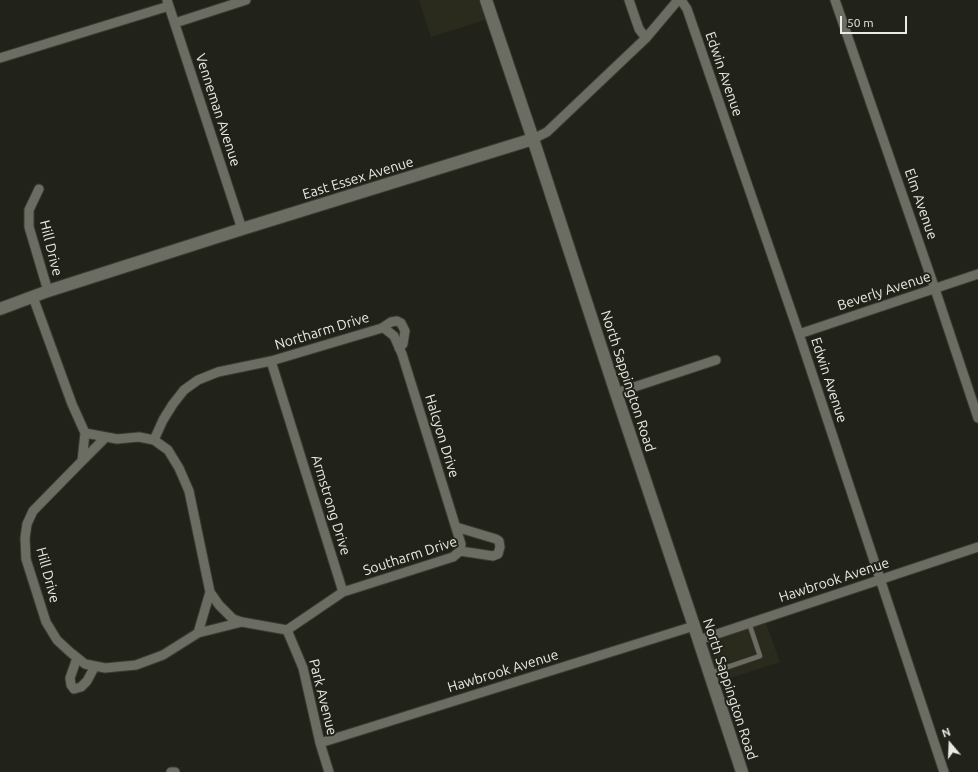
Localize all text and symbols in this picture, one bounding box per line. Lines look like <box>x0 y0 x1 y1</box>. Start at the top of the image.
scale bar <box>842 8 909 34</box>
text: 50 m <box>847 16 874 29</box>
street label: Edwin Avenue <box>702 29 746 119</box>
street label: Venneman Avenue <box>192 52 244 168</box>
street label: East Essex Avenue <box>301 153 415 203</box>
street label: Elm Avenue <box>901 166 941 242</box>
street label: Hill Drive <box>36 218 66 278</box>
street label: Beverly Avenue <box>835 268 933 314</box>
street label: North Sappington Road <box>597 308 659 454</box>
street label: Northarm Drive <box>273 309 371 353</box>
street label: Edwin Avenue <box>807 335 851 425</box>
street label: Halcyon Drive <box>421 392 463 480</box>
street label: Armstrong Drive <box>308 453 354 557</box>
street label: Southarm Drive <box>361 533 459 579</box>
street label: Hill Drive <box>33 545 63 605</box>
street label: Hawbrook Avenue <box>777 554 891 606</box>
street label: North Sappington Road <box>699 616 761 762</box>
street label: Hawbrook Avenue <box>446 646 560 696</box>
street label: Park Avenue <box>305 657 341 737</box>
north arrow <box>930 724 970 764</box>
text: N <box>940 726 952 740</box>

